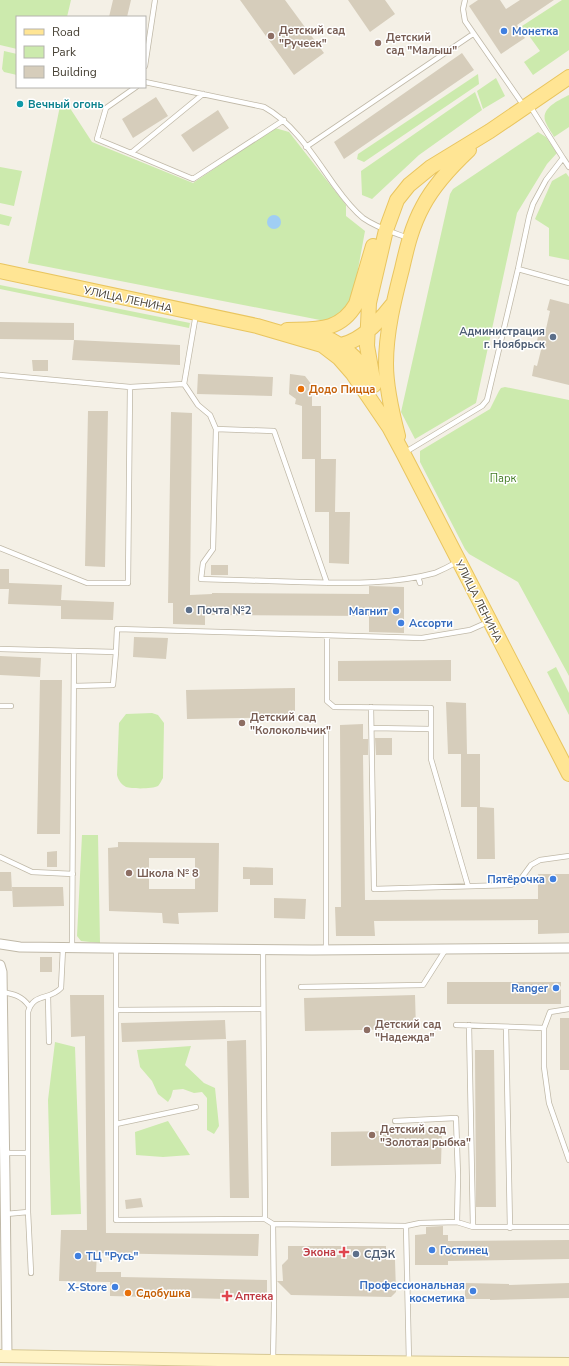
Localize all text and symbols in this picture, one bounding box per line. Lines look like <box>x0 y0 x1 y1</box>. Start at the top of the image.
legend <box>16 16 146 88</box>
place label: Детский сад "Ручеек" <box>279 23 345 51</box>
text: Road <box>52 24 80 40</box>
place label: Монетка <box>512 24 558 39</box>
marker: Монетка <box>499 26 509 36</box>
place label: Детский сад "Малыш" <box>386 30 457 58</box>
marker: Детский сад "Ручеек" <box>266 31 276 41</box>
marker: Детский сад "Малыш" <box>373 38 383 48</box>
text: Park <box>52 44 77 60</box>
text: Building <box>52 64 97 80</box>
place label: Вечный огонь <box>28 97 104 112</box>
marker: Вечный огонь <box>15 99 25 109</box>
street label: УЛИЦА ЛЕНИНА <box>81 283 174 316</box>
place label: Администрация г. Ноябрьск <box>459 324 546 352</box>
marker: Администрация г. Ноябрьск <box>548 332 558 342</box>
place label: Додо Пицца <box>309 382 376 397</box>
marker: Додо Пицца <box>296 384 306 394</box>
park label: Парк <box>490 471 516 486</box>
street label: УЛИЦА ЛЕНИНА <box>451 557 506 645</box>
place label: Почта №2 <box>197 603 252 618</box>
place label: Магнит <box>349 604 389 619</box>
marker: Почта №2 <box>184 605 194 615</box>
marker: Магнит <box>391 606 401 616</box>
place label: Ассорти <box>409 616 453 631</box>
marker: Ассорти <box>396 618 406 628</box>
place label: Детский сад "Колокольчик" <box>250 710 331 738</box>
marker: Детский сад "Колокольчик" <box>237 718 247 728</box>
place label: Школа № 8 <box>137 866 199 881</box>
marker: Школа № 8 <box>124 868 134 878</box>
place label: Пятёрочка <box>487 872 545 887</box>
marker: Пятёрочка <box>548 874 558 884</box>
place label: Ranger <box>511 981 549 996</box>
marker: Ranger <box>551 983 561 993</box>
place label: Детский сад "Надежда" <box>375 1017 441 1045</box>
marker: Детский сад "Надежда" <box>362 1025 372 1035</box>
place label: Детский сад "Золотая рыбка" <box>380 1122 471 1150</box>
marker: Детский сад "Золотая рыбка" <box>367 1130 377 1140</box>
place label: Гостинец <box>440 1243 488 1258</box>
place label: Экона <box>303 1245 336 1260</box>
marker: Гостинец <box>427 1245 437 1255</box>
marker: Экона <box>339 1247 349 1257</box>
place label: СДЭК <box>364 1247 396 1262</box>
place label: ТЦ "Русь" <box>86 1249 138 1264</box>
marker: СДЭК <box>351 1249 361 1259</box>
marker: ТЦ "Русь" <box>73 1251 83 1261</box>
place label: Профессиональная косметика <box>360 1278 465 1306</box>
place label: X-Store <box>67 1280 107 1295</box>
marker: X-Store <box>110 1282 120 1292</box>
place label: Сдобушка <box>136 1286 191 1301</box>
marker: Профессиональная косметика <box>468 1286 478 1296</box>
marker: Сдобушка <box>123 1288 133 1298</box>
place label: Аптека <box>235 1289 273 1304</box>
marker: Аптека <box>222 1291 232 1301</box>

